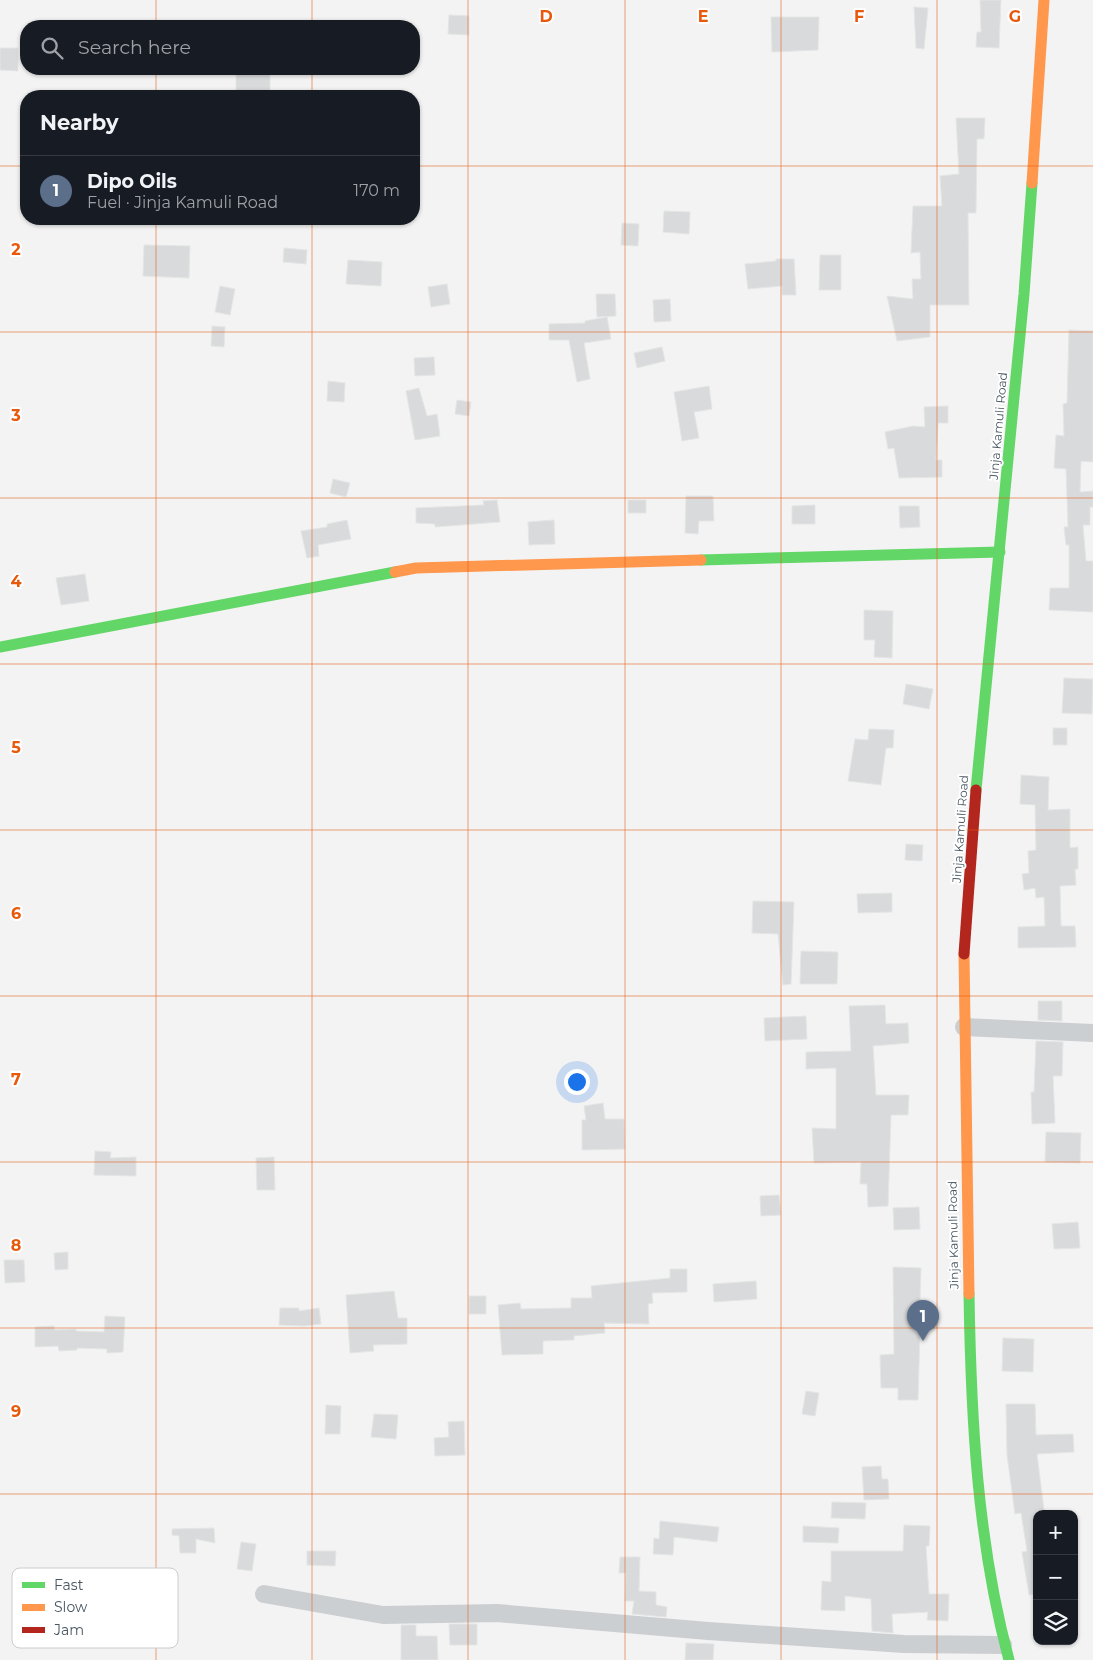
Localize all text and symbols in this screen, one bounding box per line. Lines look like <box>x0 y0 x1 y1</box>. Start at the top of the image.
text: D <box>539 7 553 26</box>
text: E <box>698 7 708 26</box>
text: F <box>854 7 864 26</box>
text: G <box>1009 7 1021 26</box>
search box <box>20 20 420 75</box>
icon: search <box>38 34 66 62</box>
text: Search here <box>78 36 191 59</box>
text: Nearby <box>40 110 119 135</box>
text: Dipo Oils <box>87 170 177 193</box>
text: 1 <box>53 181 59 200</box>
text: 170 m <box>353 181 400 200</box>
text: Fuel · Jinja Kamuli Road <box>87 193 278 212</box>
text: 2 <box>11 240 21 259</box>
street label: Jinja Kamuli Road <box>986 372 1010 481</box>
text: 3 <box>10 406 21 425</box>
text: 4 <box>10 572 22 591</box>
text: 5 <box>11 738 21 757</box>
street label: Jinja Kamuli Road <box>949 775 971 884</box>
text: 6 <box>11 904 21 923</box>
your location <box>564 1069 590 1095</box>
text: 7 <box>11 1070 21 1089</box>
street label: Jinja Kamuli Road <box>945 1181 961 1290</box>
text: 8 <box>11 1236 21 1255</box>
pin: 1 <box>907 1300 939 1341</box>
text: 9 <box>11 1402 21 1421</box>
map controls <box>1033 1510 1078 1645</box>
button: + <box>1033 1510 1078 1555</box>
button: − <box>1033 1555 1078 1600</box>
legend <box>12 1568 178 1648</box>
text: Fast <box>54 1576 84 1594</box>
text: Slow <box>54 1598 88 1616</box>
button: layers <box>1033 1600 1078 1645</box>
text: Jam <box>53 1621 84 1639</box>

